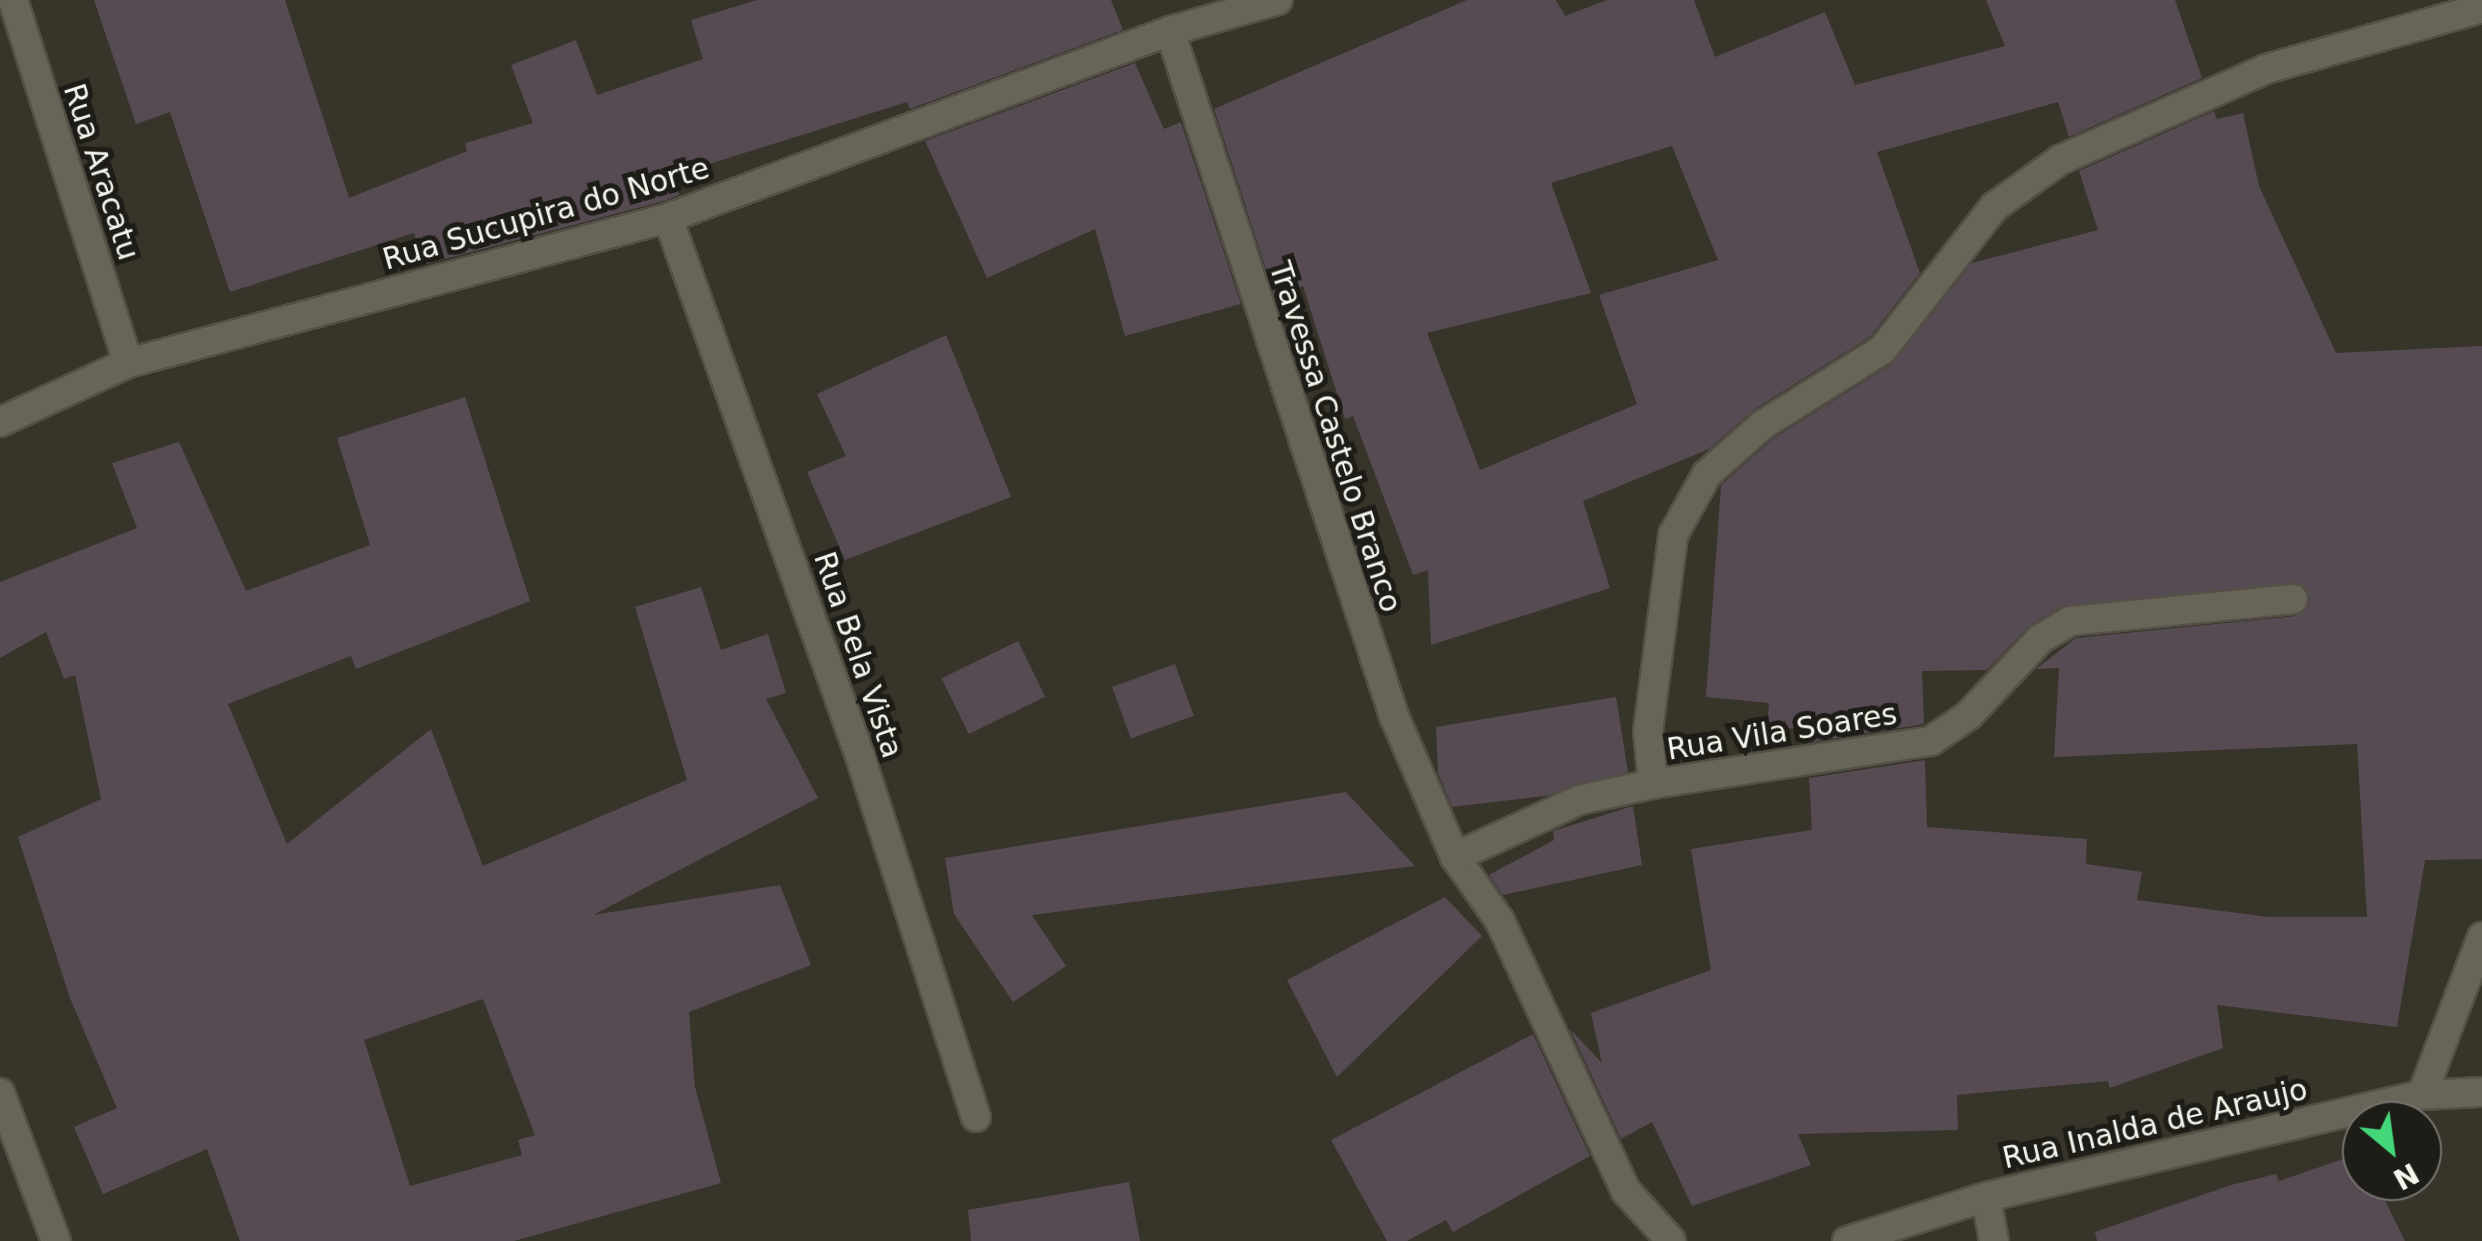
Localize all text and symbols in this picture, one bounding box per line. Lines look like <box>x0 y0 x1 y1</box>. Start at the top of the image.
street label: Rua Aracatu <box>56 79 146 265</box>
street label: Rua Sucupira do Norte <box>379 150 713 278</box>
street label: Travessa Castelo Branco <box>1261 257 1409 617</box>
street label: Rua Bela Vista <box>806 547 910 763</box>
street label: Rua Vila Soares <box>1664 696 1900 768</box>
street label: Rua Inalda de Araujo <box>1999 1071 2311 1177</box>
north arrow <box>2342 1101 2442 1201</box>
text: N <box>2388 1156 2424 1196</box>

